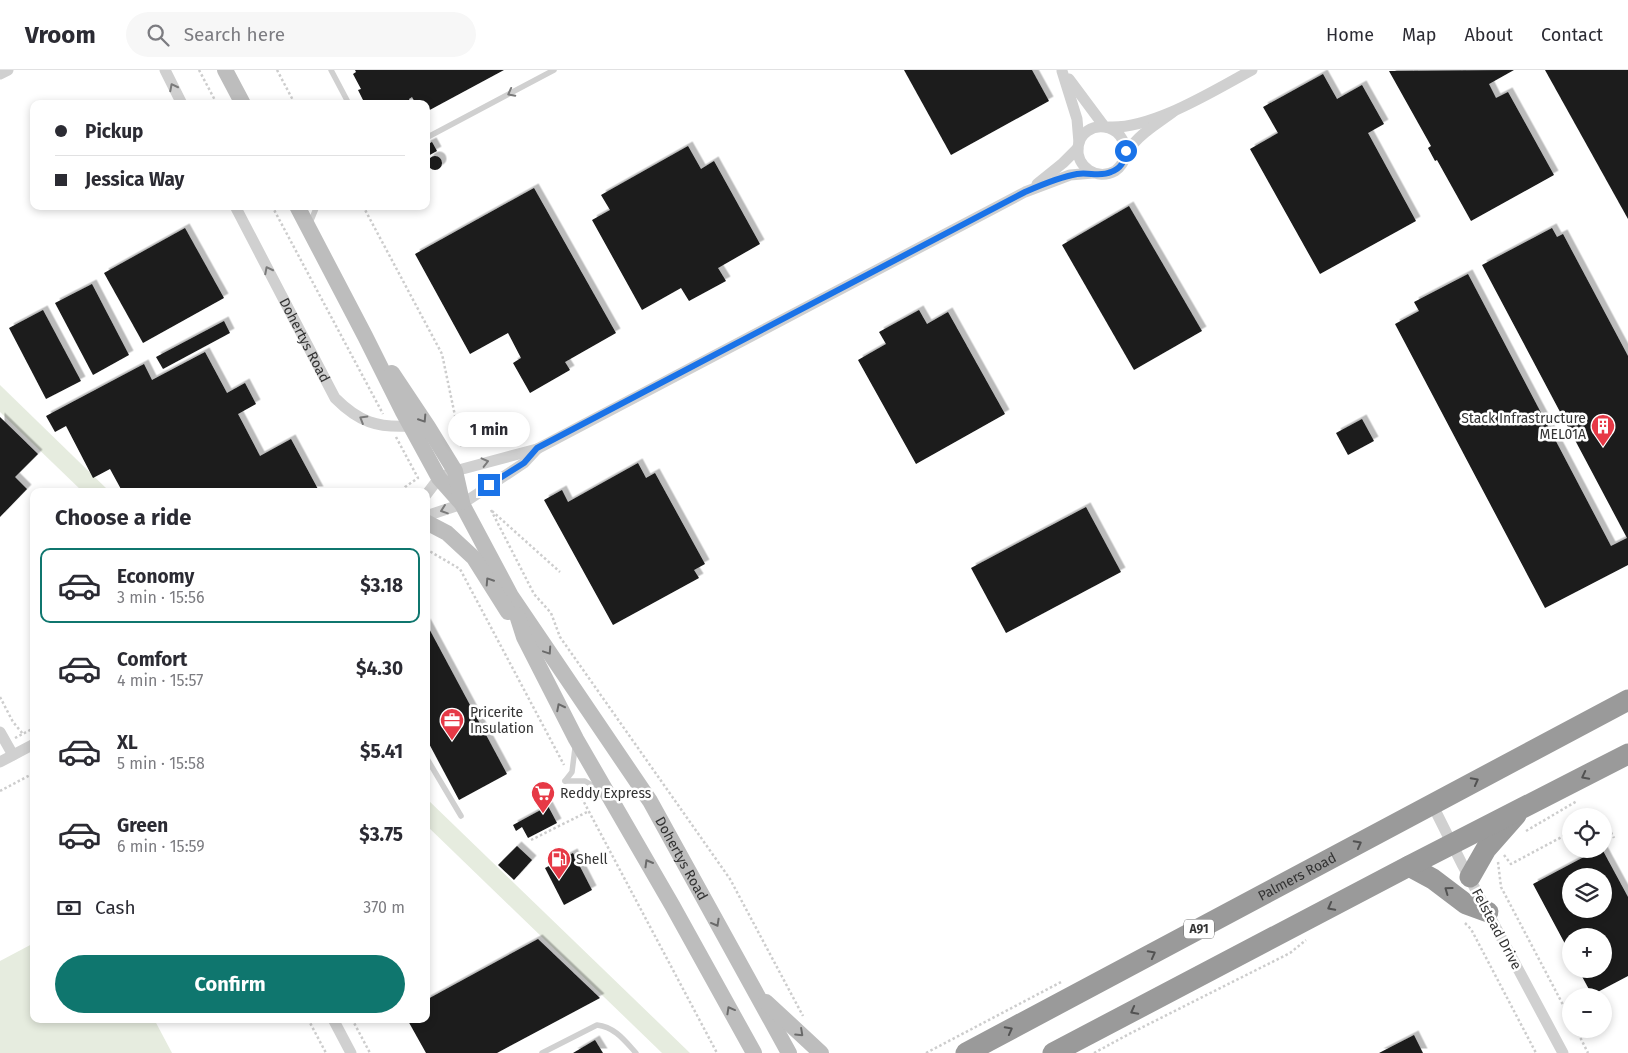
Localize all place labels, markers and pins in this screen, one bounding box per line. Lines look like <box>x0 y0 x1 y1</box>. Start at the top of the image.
place label: Stack Infrastructure MEL01A <box>1461 410 1586 443</box>
building icon: Stack Infrastructure MEL01A <box>1590 413 1616 447</box>
place label: Pricerite Insulation <box>470 704 534 737</box>
office icon: Pricerite Insulation <box>439 707 465 741</box>
supermarket icon: Reddy Express <box>530 780 556 814</box>
place label: Reddy Express <box>560 785 652 802</box>
fuel station icon: Shell <box>546 846 572 880</box>
place label: Shell <box>576 851 608 868</box>

